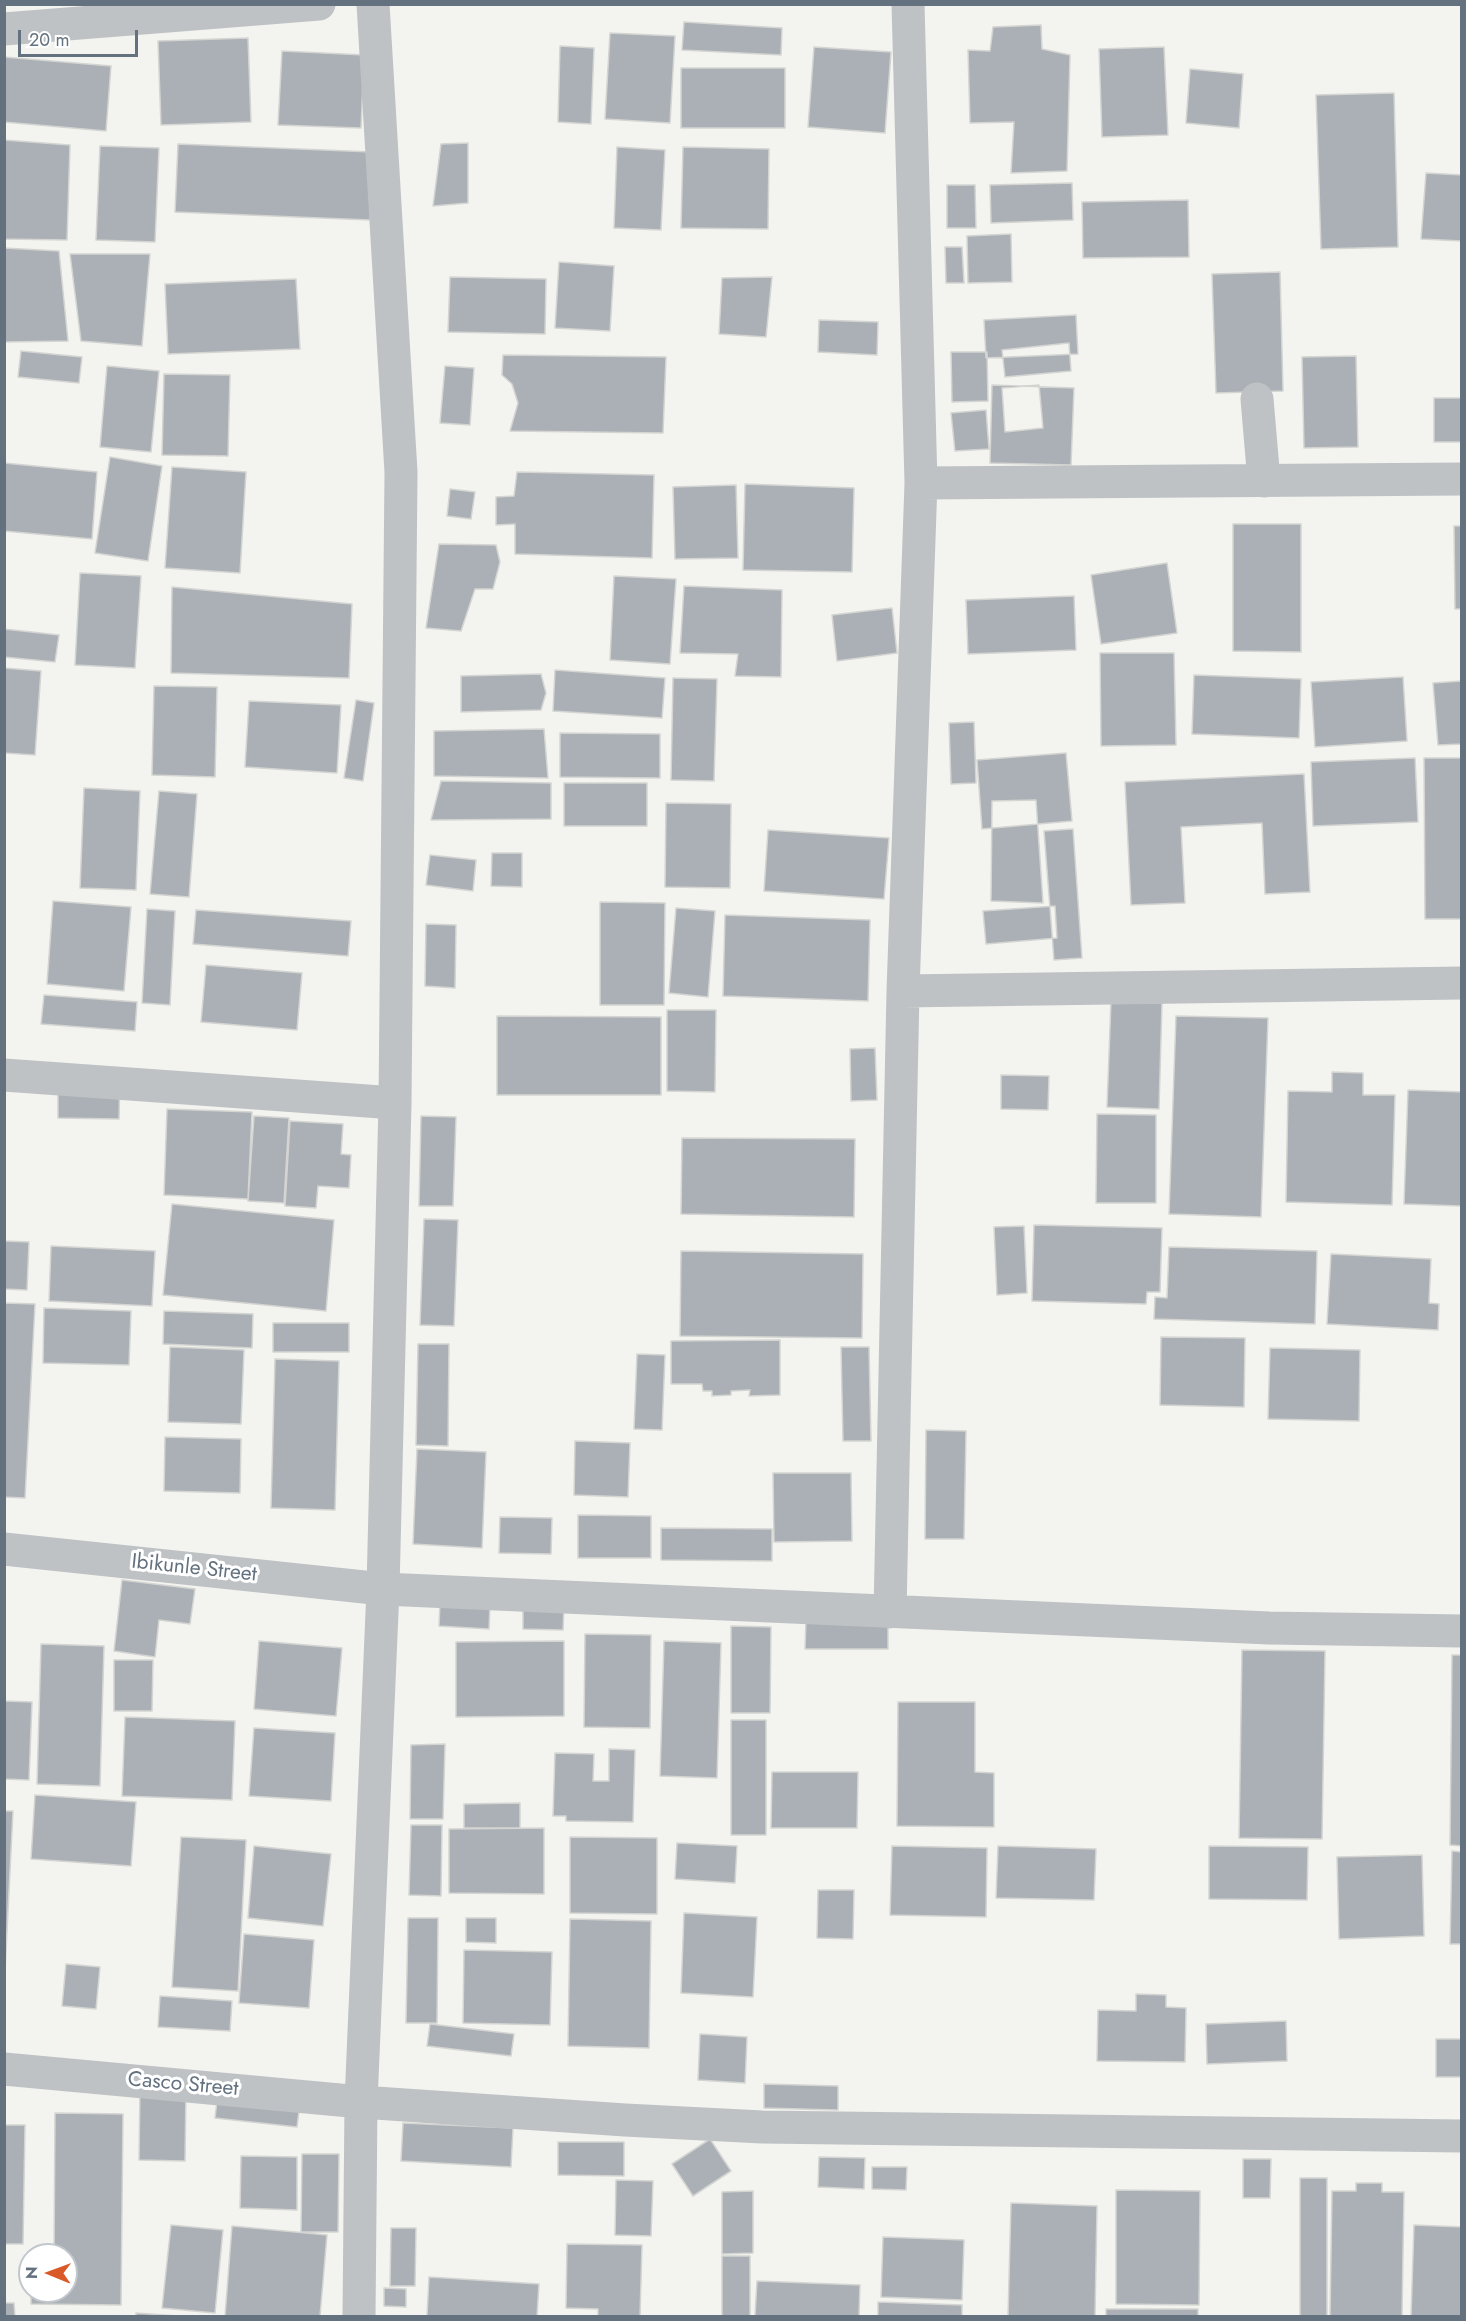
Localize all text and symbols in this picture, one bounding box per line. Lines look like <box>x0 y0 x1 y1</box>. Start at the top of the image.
scale bar <box>21 18 141 56</box>
text: 20 m <box>29 27 69 53</box>
street label: Ibikunle Street <box>130 1550 258 1588</box>
street label: Casco Street <box>127 2068 239 2102</box>
north arrow <box>18 2243 78 2303</box>
text: N <box>20 2266 43 2279</box>

